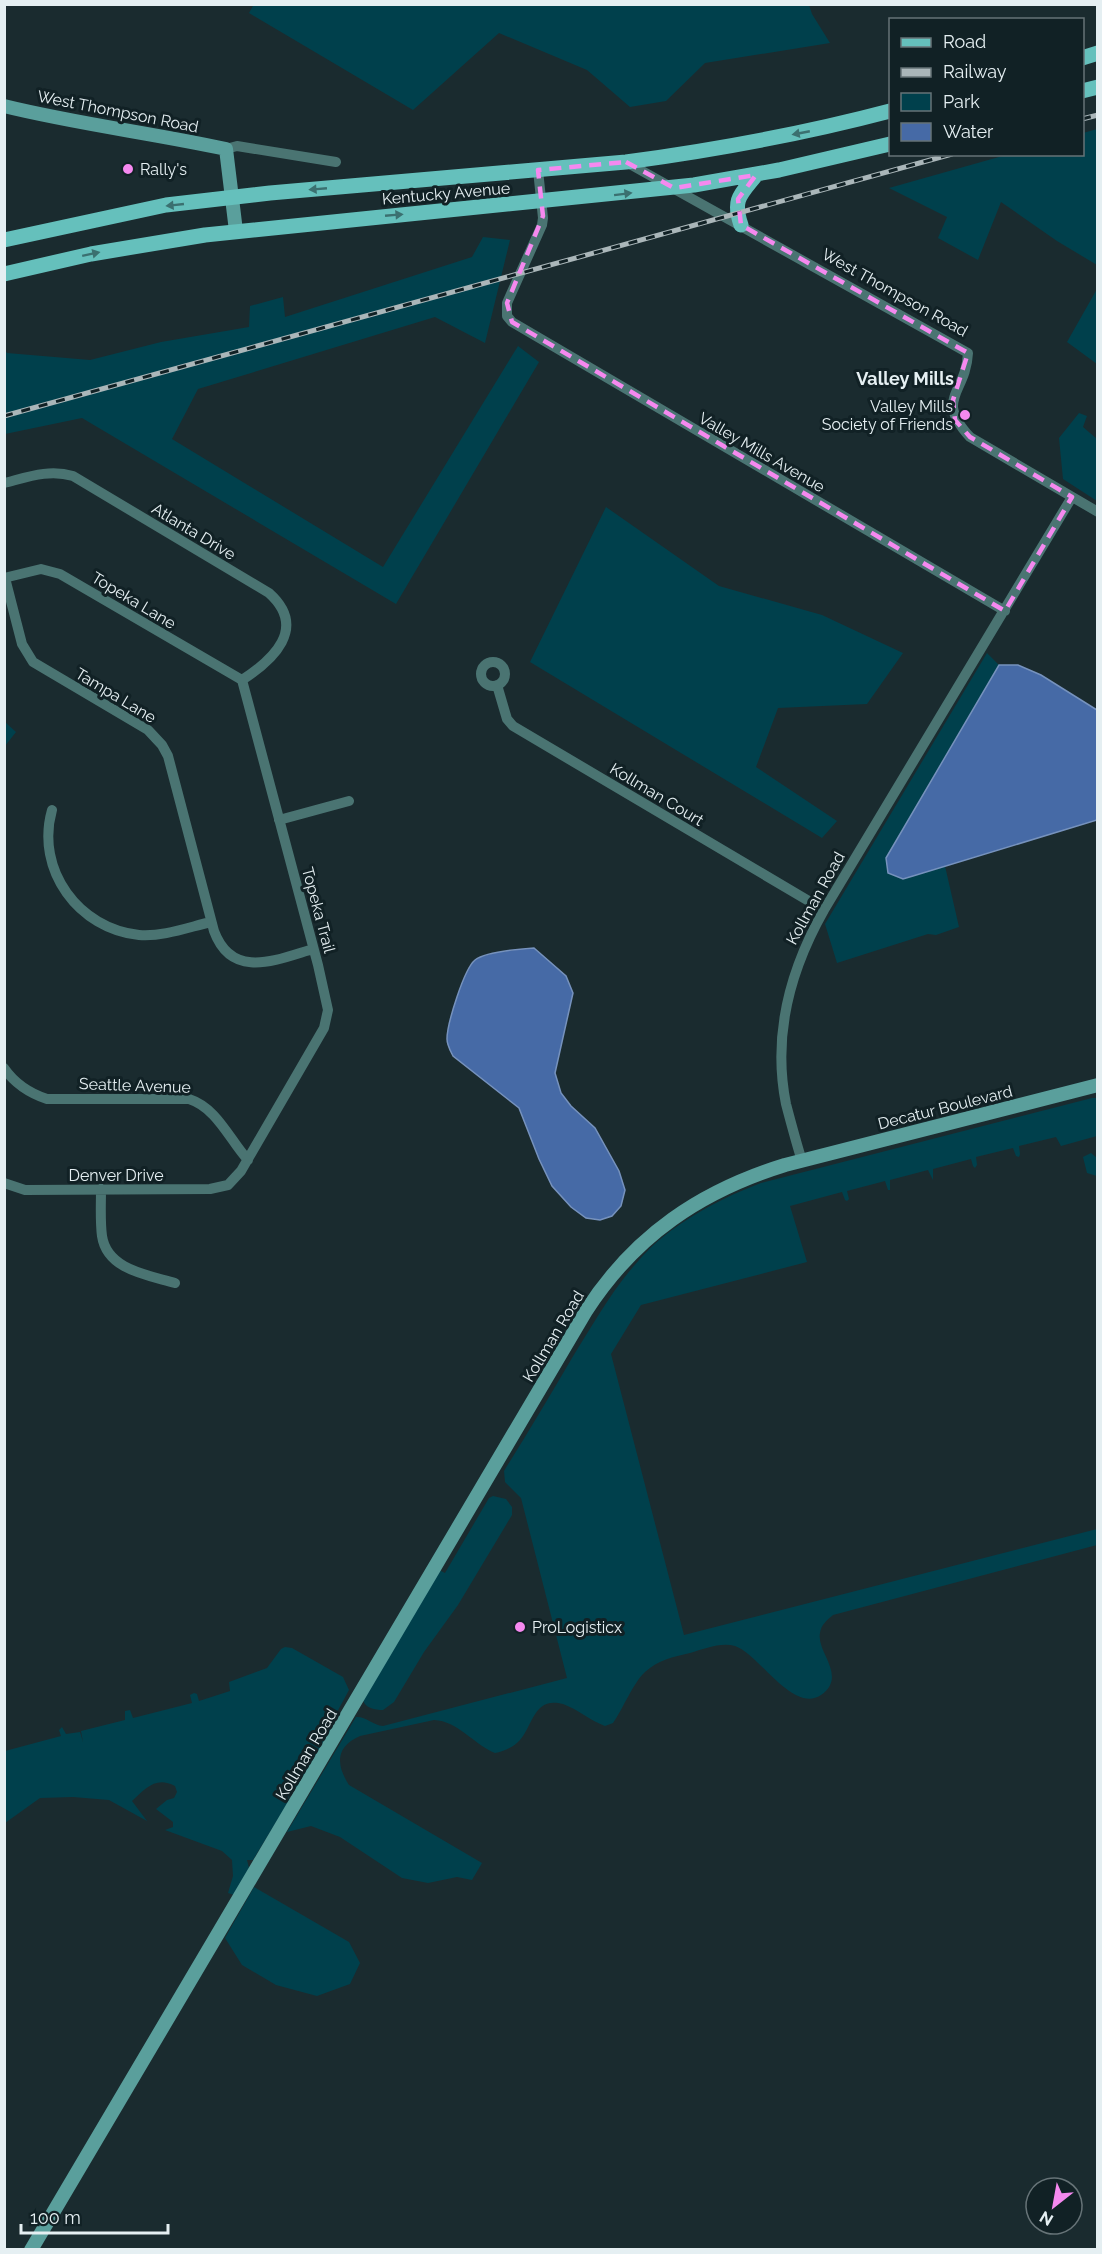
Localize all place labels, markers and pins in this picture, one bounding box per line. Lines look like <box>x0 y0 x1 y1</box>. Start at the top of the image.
place label: Rally's <box>140 160 187 179</box>
marker: Rally's <box>121 162 135 176</box>
place label: Valley Mills Society of Friends <box>822 397 953 434</box>
marker: Valley Mills Society of Friends <box>958 408 972 422</box>
place label: ProLogisticx <box>532 1618 622 1637</box>
marker: ProLogisticx <box>513 1620 527 1634</box>

